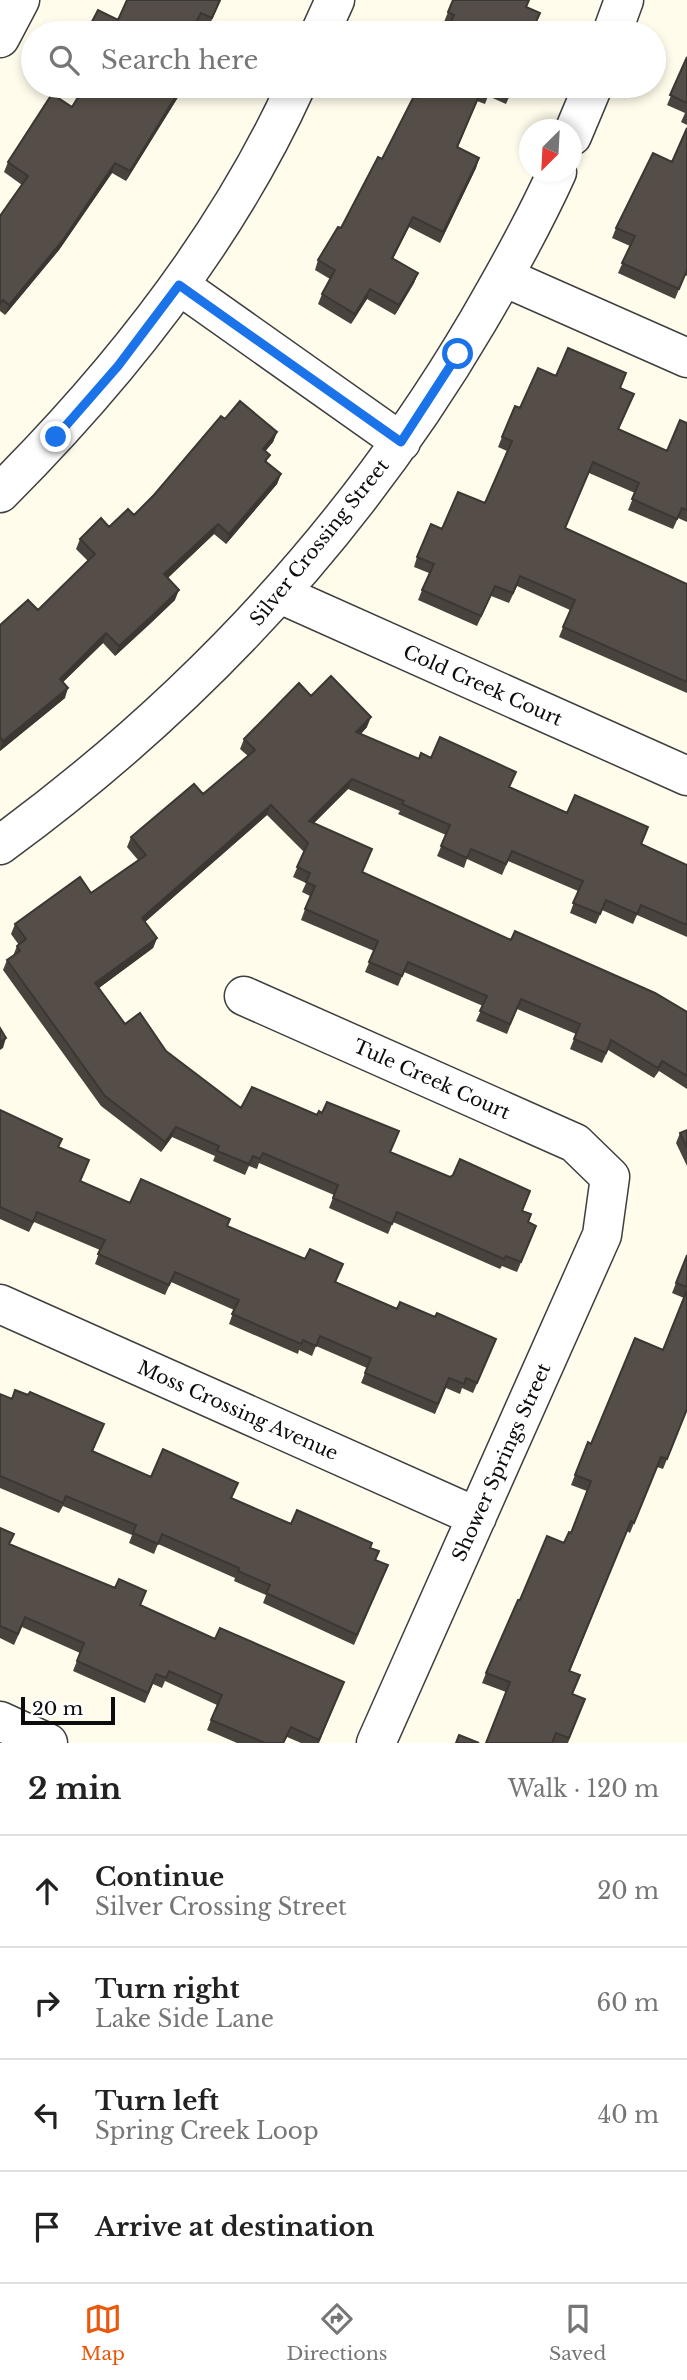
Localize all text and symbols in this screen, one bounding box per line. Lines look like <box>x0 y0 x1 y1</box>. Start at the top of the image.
search box <box>21 21 666 98</box>
icon: search <box>45 41 83 79</box>
text: Search here <box>101 44 258 76</box>
north arrow <box>519 119 582 182</box>
route start <box>442 338 473 369</box>
route end <box>40 421 71 452</box>
street label: Silver Crossing Street <box>245 454 394 630</box>
street label: Cold Creek Court <box>400 640 567 731</box>
street label: Tule Creek Court <box>350 1035 514 1125</box>
street label: Moss Crossing Avenue <box>134 1356 342 1465</box>
street label: Shower Springs Street <box>447 1359 556 1565</box>
scale bar <box>21 1694 116 1726</box>
text: 20 m <box>32 1697 83 1720</box>
text: 2 min <box>28 1770 121 1807</box>
text: Walk · 120 m <box>508 1775 659 1803</box>
text: Continue <box>95 1861 224 1893</box>
icon: ahead <box>28 1872 66 1910</box>
text: 20 m <box>597 1877 659 1905</box>
text: Silver Crossing Street <box>95 1893 347 1921</box>
text: Turn right <box>95 1973 240 2005</box>
icon: right <box>28 1984 66 2022</box>
text: 60 m <box>597 1989 659 2017</box>
text: Lake Side Lane <box>95 2005 274 2033</box>
text: Turn left <box>95 2085 219 2117</box>
icon: left <box>28 2096 66 2134</box>
text: 40 m <box>598 2101 659 2129</box>
text: Spring Creek Loop <box>95 2117 319 2145</box>
icon: arrive <box>28 2208 66 2246</box>
text: Arrive at destination <box>95 2211 375 2243</box>
tab: Map <box>81 2300 125 2365</box>
tab: Directions <box>286 2300 387 2365</box>
tab: Saved <box>549 2300 606 2365</box>

